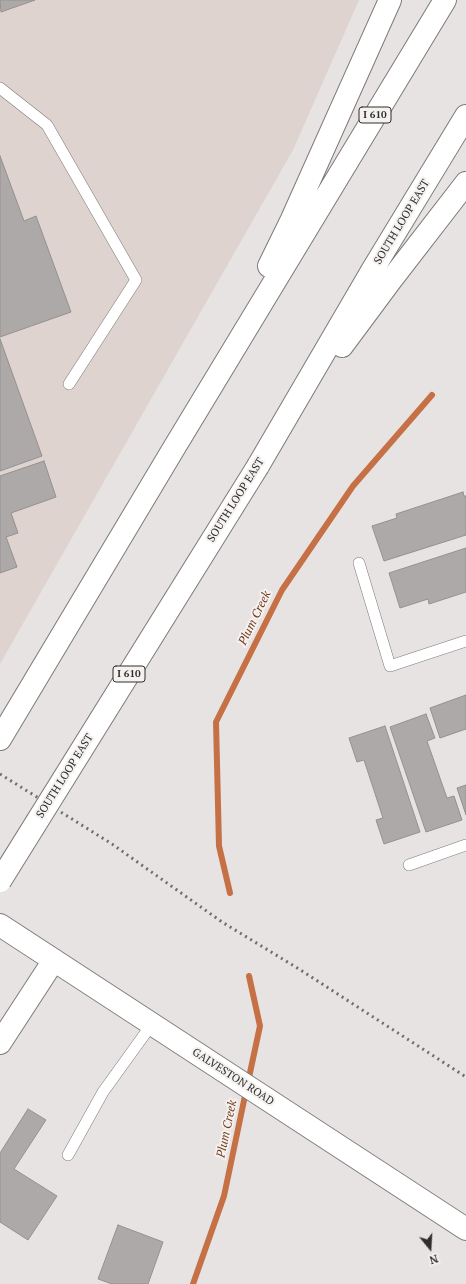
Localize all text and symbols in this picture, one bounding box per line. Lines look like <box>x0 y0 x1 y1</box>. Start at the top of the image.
road number: I 610 <box>359 107 391 123</box>
street label: SOUTH LOOP EAST <box>371 177 433 267</box>
street label: SOUTH LOOP EAST <box>205 455 267 545</box>
water label: Plum Creek <box>236 589 274 647</box>
road number: I 610 <box>113 666 145 682</box>
street label: SOUTH LOOP EAST <box>34 731 96 821</box>
street label: GALVESTON ROAD <box>190 1046 276 1108</box>
water label: Plum Creek <box>214 1099 240 1159</box>
north arrow <box>410 1228 450 1268</box>
text: N <box>428 1251 440 1267</box>

